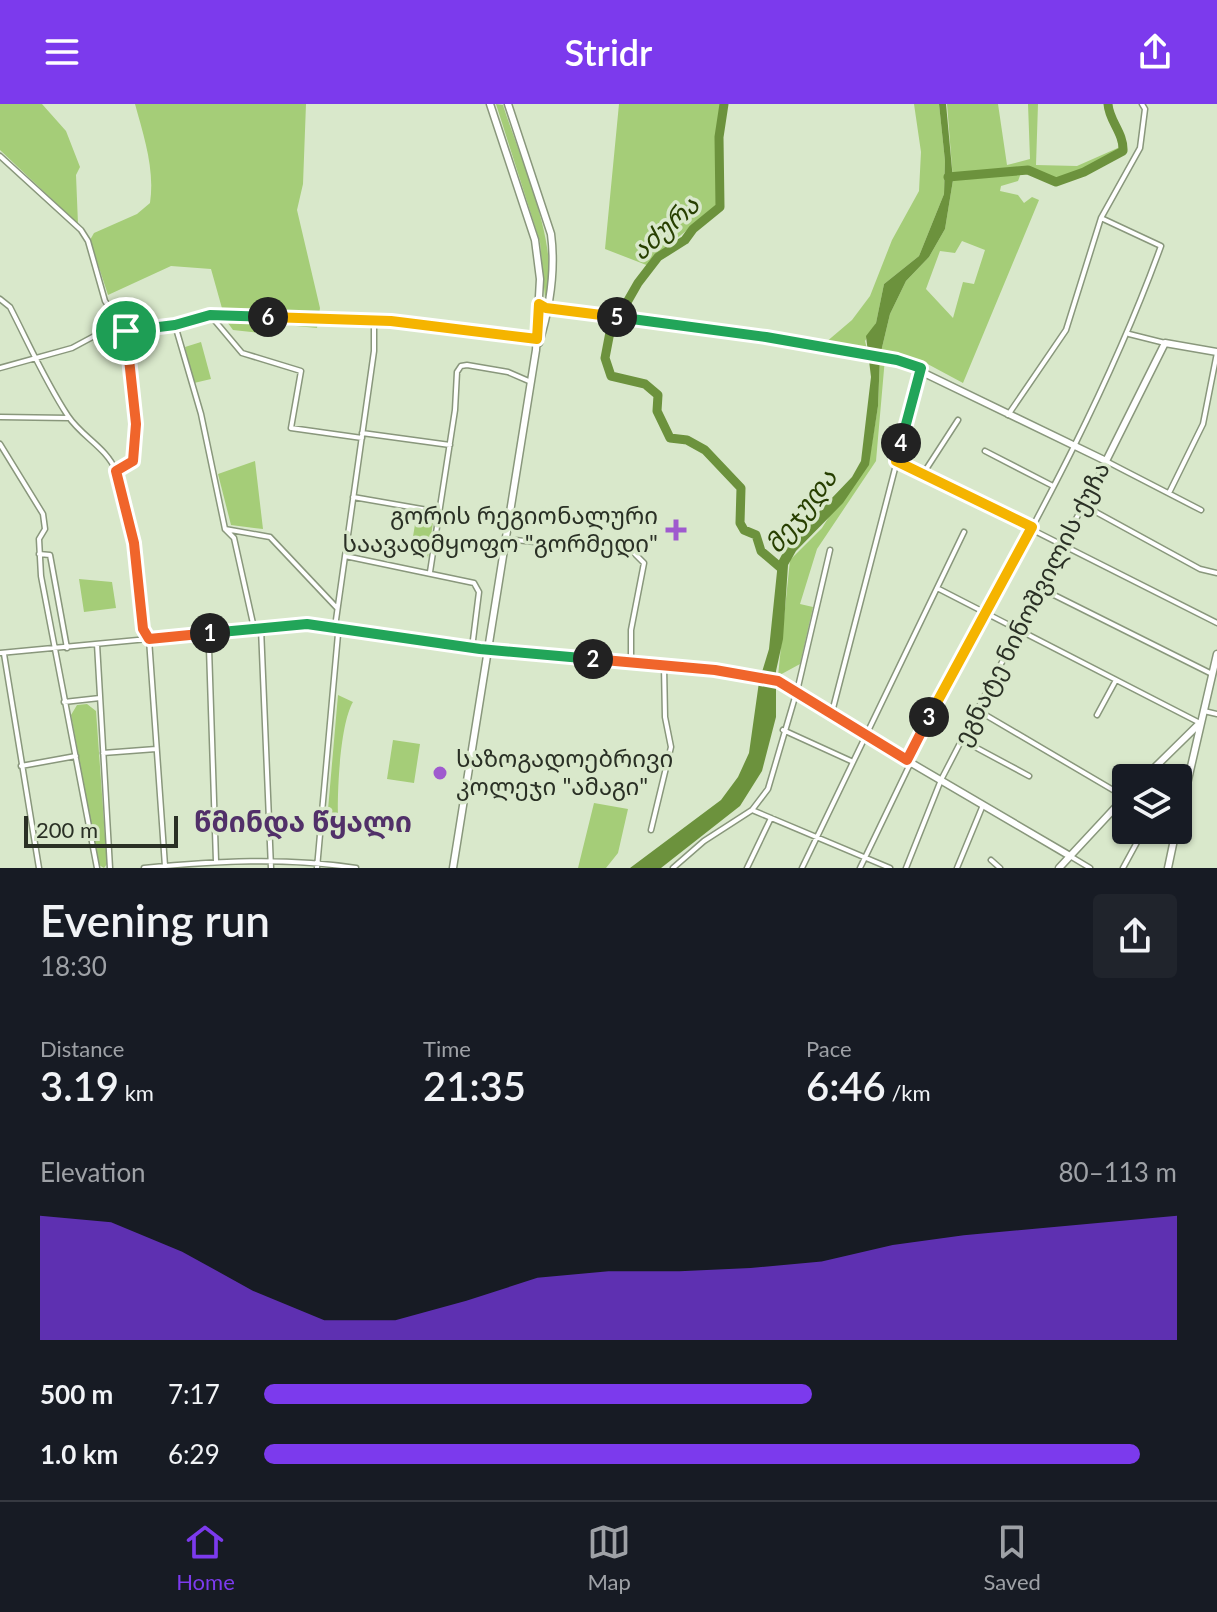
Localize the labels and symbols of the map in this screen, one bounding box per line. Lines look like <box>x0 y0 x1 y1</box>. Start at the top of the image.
water label: აძურა <box>624 188 706 267</box>
pin <box>92 297 160 365</box>
pin: 6 <box>248 297 288 337</box>
pin: 5 <box>597 297 637 337</box>
pin: 4 <box>881 423 921 463</box>
street label: ეგნატე ნინოშვილის ქუჩა <box>946 457 1116 751</box>
water label: მეჯუდა <box>757 461 844 560</box>
place label: გორის რეგიონალური საავადმყოფო "გორმედი" <box>342 500 658 558</box>
marker: გორის რეგიონალური საავადმყოფო "გორმედი" <box>665 519 687 541</box>
pin: 1 <box>190 613 230 653</box>
pin: 2 <box>573 639 613 679</box>
pin: 3 <box>909 697 949 737</box>
place label: საზოგადოებრივი კოლეჯი "ამაგი" <box>456 743 673 801</box>
marker: საზოგადოებრივი კოლეჯი "ამაგი" <box>431 764 449 782</box>
district label: წმინდა წყალი <box>194 804 412 840</box>
scale bar <box>24 812 178 848</box>

